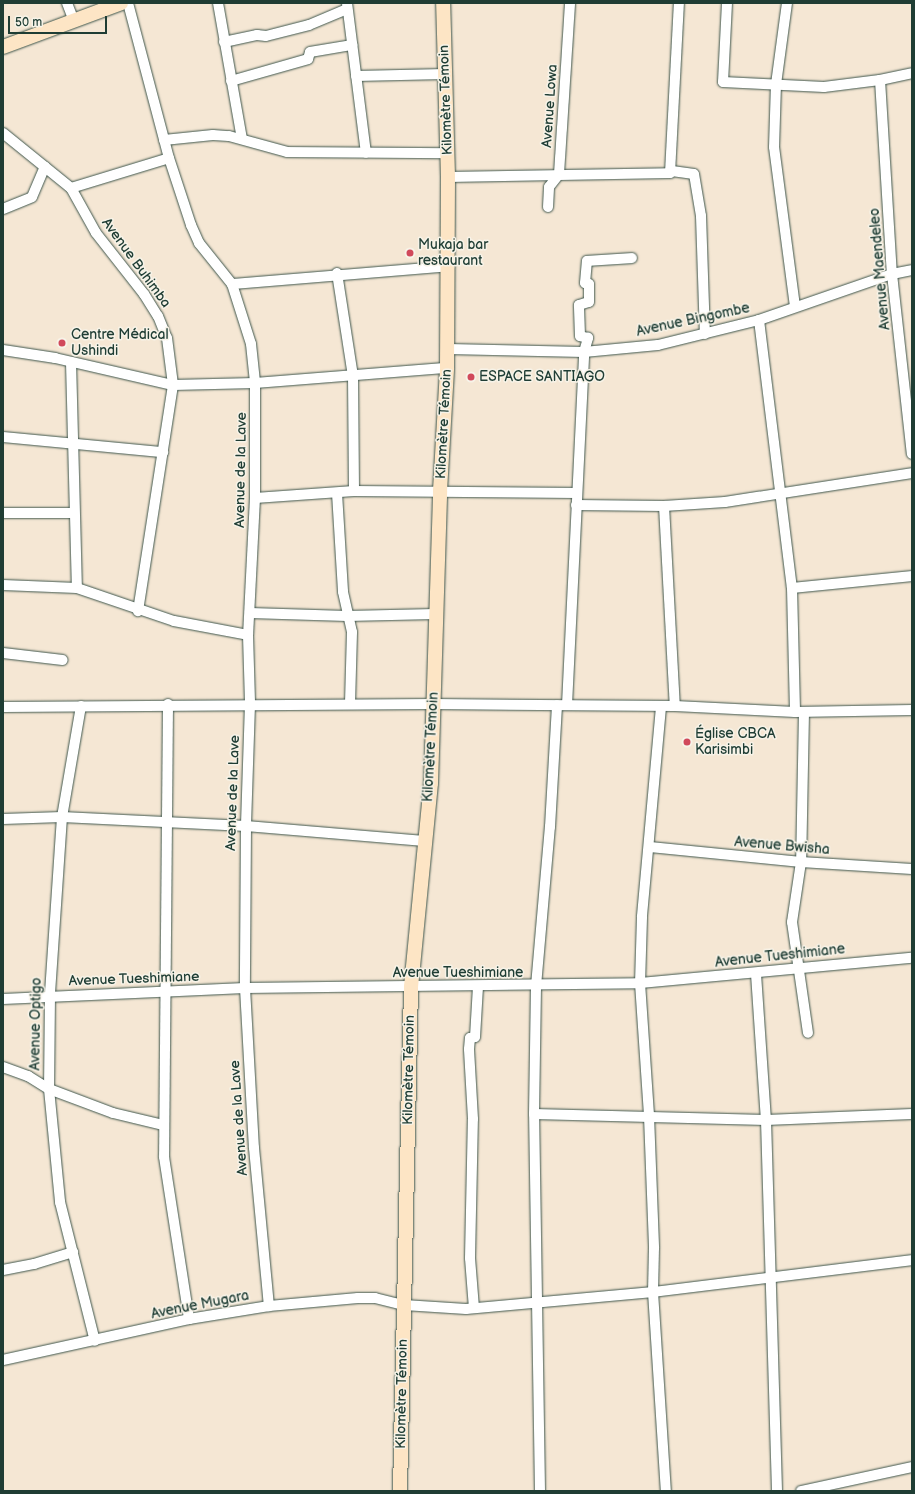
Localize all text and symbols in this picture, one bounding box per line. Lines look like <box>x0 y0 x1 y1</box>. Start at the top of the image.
scale bar <box>10 8 109 34</box>
text: 50 m <box>15 15 42 30</box>
street label: Kilomètre Témoin <box>436 44 456 156</box>
street label: Avenue Lowa <box>539 64 561 148</box>
street label: Avenue Maendeleo <box>866 207 894 331</box>
street label: Avenue Buhimba <box>98 215 174 311</box>
place label: Mukaja bar restaurant <box>418 237 488 270</box>
marker: Mukaja bar restaurant <box>405 248 415 258</box>
street label: Avenue Bingombe <box>635 300 751 340</box>
place label: Centre Médical Ushindi <box>71 327 169 360</box>
marker: Centre Médical Ushindi <box>56 337 68 349</box>
street label: Kilomètre Témoin <box>433 368 455 480</box>
place label: ESPACE SANTIAGO <box>479 369 605 385</box>
marker: ESPACE SANTIAGO <box>466 372 476 382</box>
street label: Avenue de la Lave <box>232 412 250 528</box>
street label: Kilomètre Témoin <box>420 691 442 803</box>
place label: Église CBCA Karisimbi <box>695 726 775 758</box>
street label: Avenue de la Lave <box>223 735 243 851</box>
marker: Église CBCA Karisimbi <box>682 737 692 747</box>
street label: Avenue Bwisha <box>734 833 830 859</box>
street label: Avenue Tueshimiane <box>714 941 846 971</box>
street label: Avenue Tueshimiane <box>392 965 524 981</box>
street label: Avenue Tueshimiane <box>68 968 200 990</box>
street label: Avenue Optigo <box>27 977 45 1071</box>
street label: Kilomètre Témoin <box>400 1015 418 1125</box>
street label: Avenue de la Lave <box>227 1060 251 1176</box>
street label: Avenue Mugara <box>150 1287 250 1323</box>
street label: Kilomètre Témoin <box>393 1339 411 1449</box>

